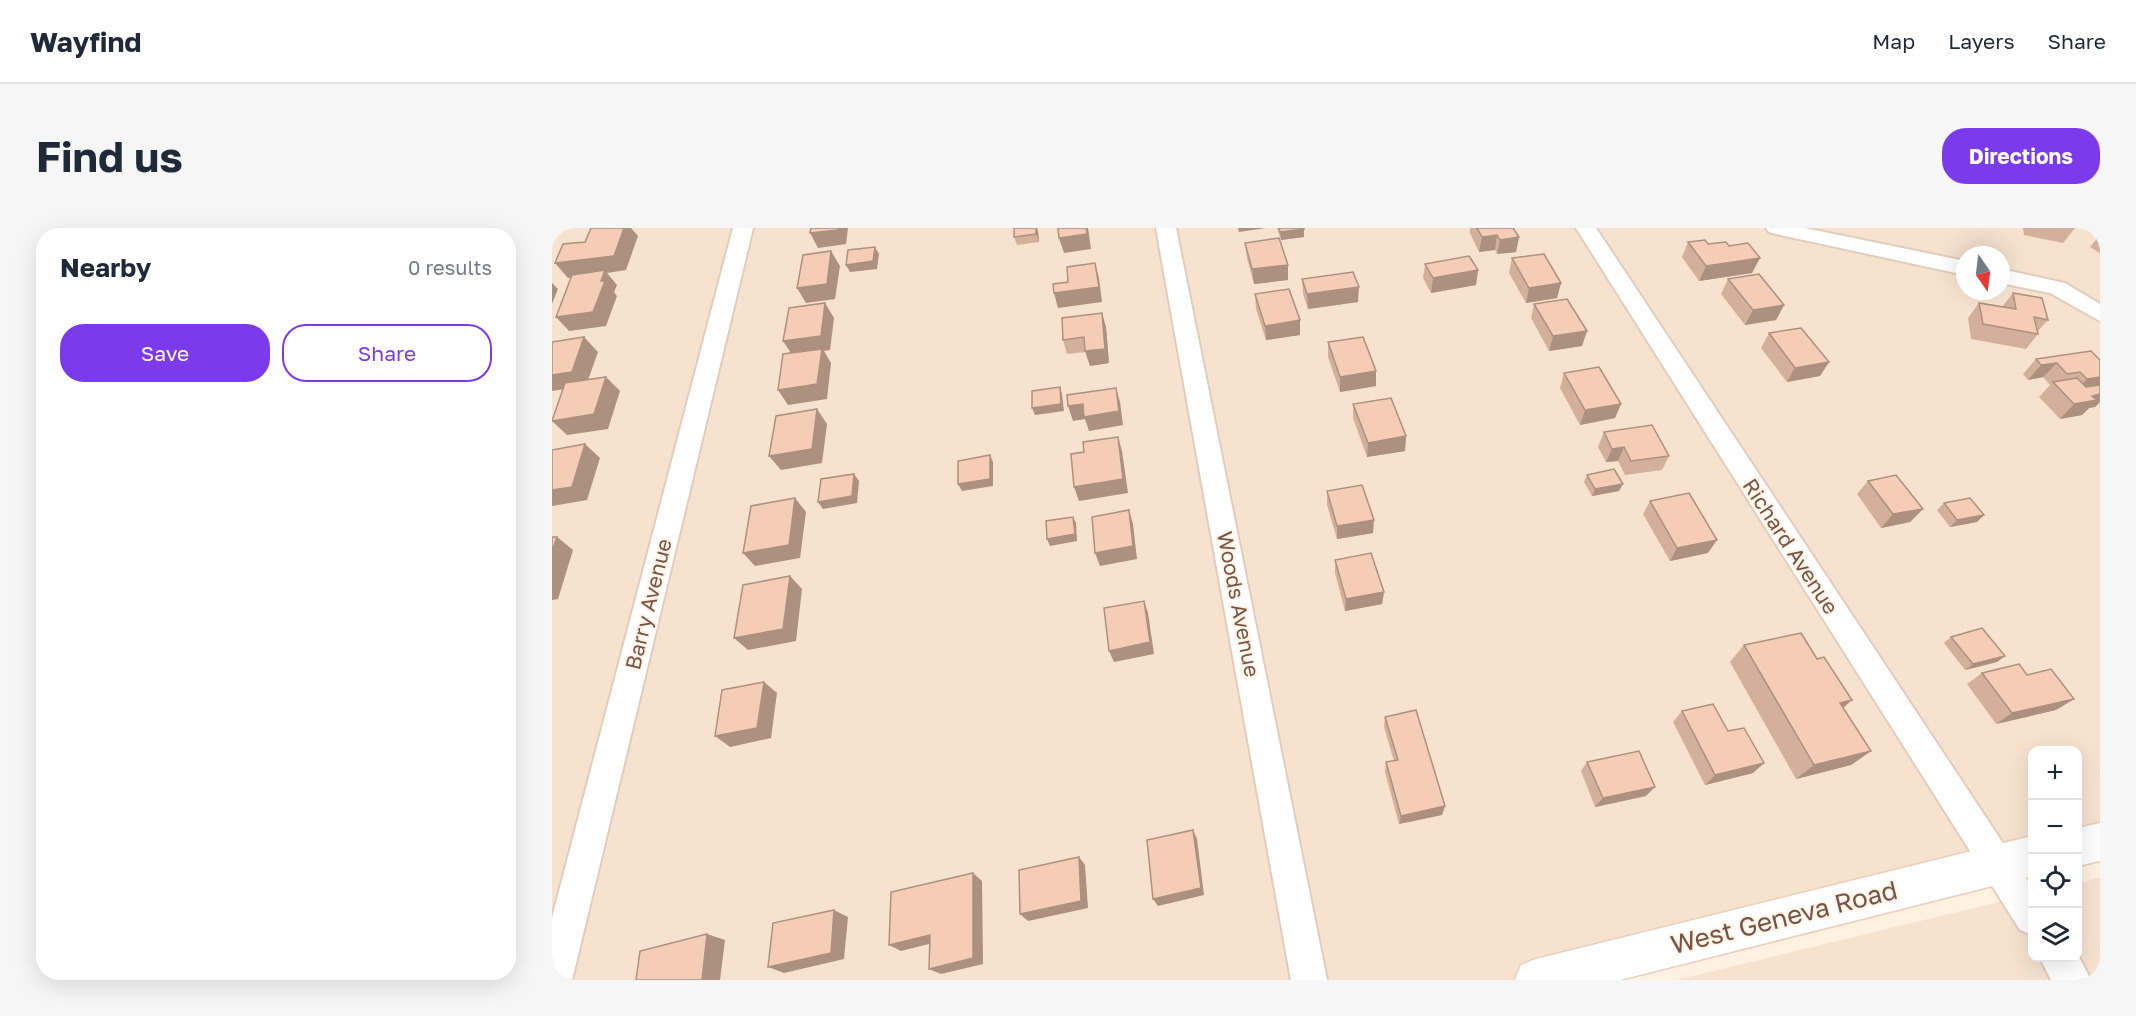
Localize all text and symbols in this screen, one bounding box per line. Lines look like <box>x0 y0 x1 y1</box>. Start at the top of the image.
text: Wayfind <box>30 25 142 58</box>
text: Map <box>1872 28 1915 54</box>
text: Layers <box>1948 28 2015 54</box>
text: Share <box>2048 28 2106 54</box>
button: Directions <box>1942 128 2100 184</box>
text: Find us <box>36 131 183 181</box>
north arrow <box>1956 246 2010 300</box>
text: Nearby <box>60 252 151 283</box>
text: 0 results <box>408 255 492 279</box>
button: Save <box>60 324 270 382</box>
button: Share <box>282 324 492 382</box>
street label: Richard Avenue <box>1738 473 1844 619</box>
street label: Woods Avenue <box>1212 529 1266 679</box>
street label: Barry Avenue <box>619 536 677 672</box>
map controls <box>2028 746 2082 962</box>
button: + <box>2028 746 2082 800</box>
button: − <box>2028 800 2082 854</box>
button: locate <box>2028 854 2082 908</box>
street label: West Geneva Road <box>1668 874 1900 960</box>
button: layers <box>2028 908 2082 962</box>

